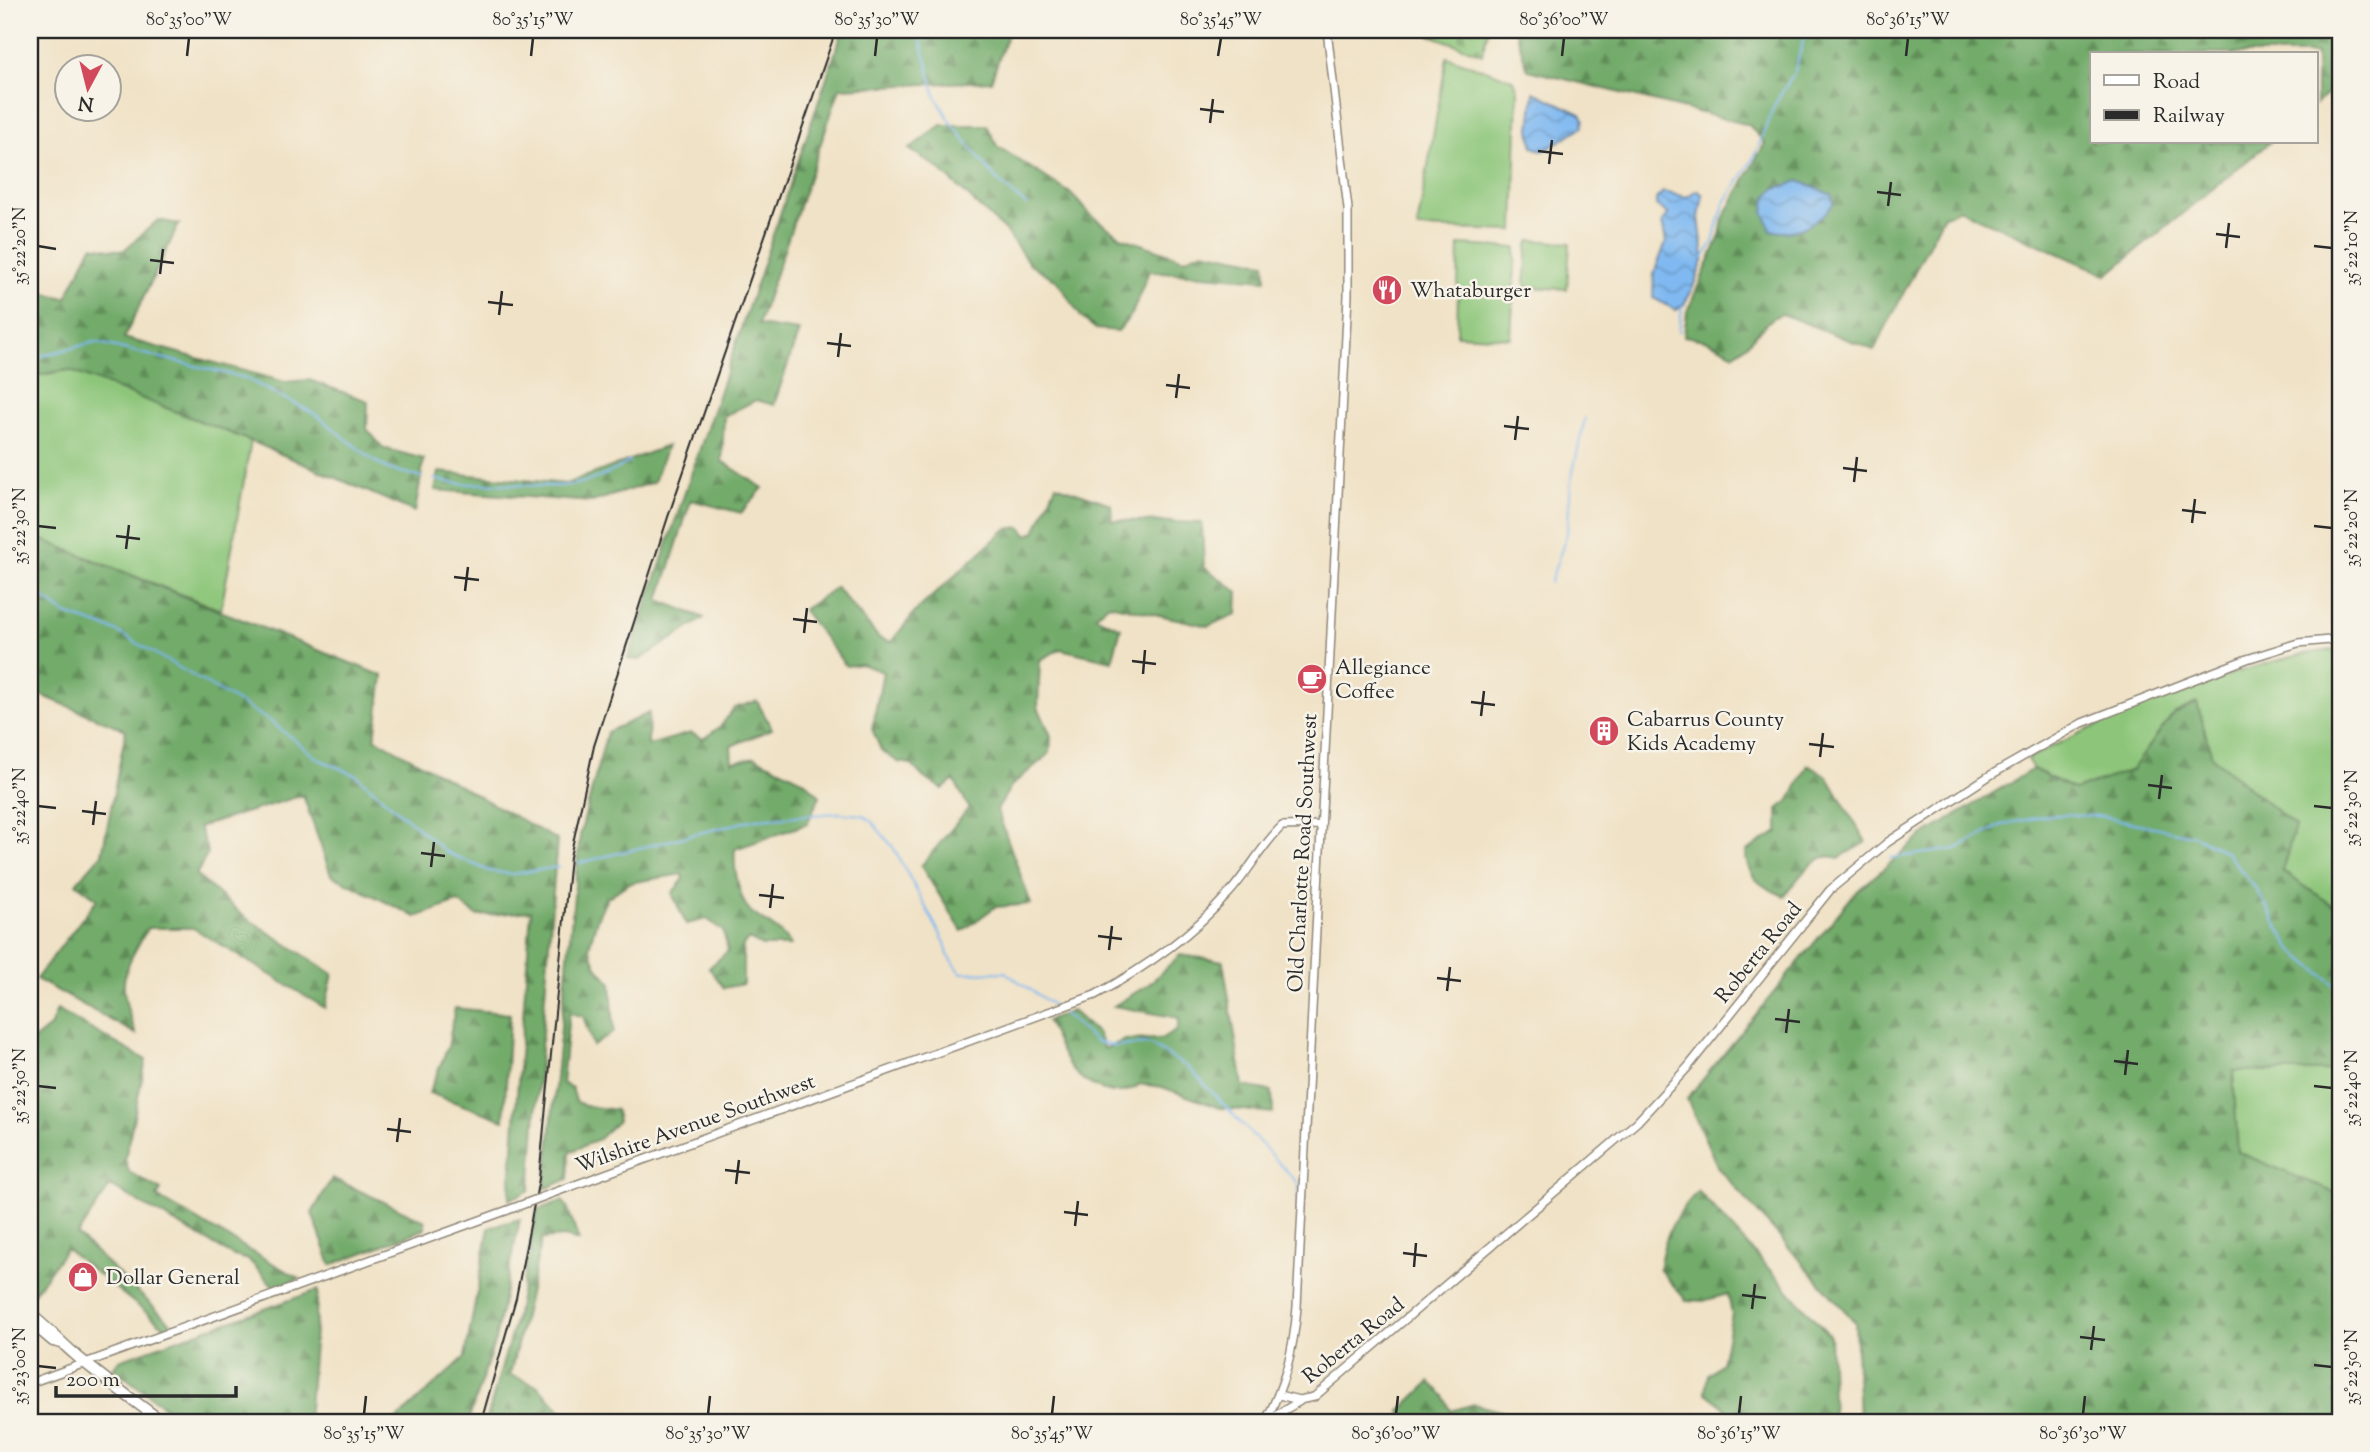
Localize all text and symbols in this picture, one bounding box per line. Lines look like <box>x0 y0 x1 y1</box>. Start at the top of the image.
text: 80°35'00"W <box>146 8 232 34</box>
text: 80°35'15"W <box>493 8 574 34</box>
text: 80°35'30"W <box>835 8 919 34</box>
text: 80°35'45"W <box>1180 8 1262 34</box>
text: 80°36'00"W <box>1520 8 1608 34</box>
text: 80°36'15"W <box>1866 8 1950 34</box>
north arrow <box>52 52 122 122</box>
legend <box>2090 52 2318 144</box>
text: Road <box>2153 68 2200 98</box>
text: N <box>77 88 95 117</box>
text: Railway <box>2153 102 2225 132</box>
text: 35°22'20"N <box>8 207 34 285</box>
text: 35°22'10"N <box>2340 210 2366 286</box>
restaurant icon: Whataburger <box>1370 273 1404 307</box>
place label: Whataburger <box>1410 277 1531 307</box>
text: 35°22'30"N <box>8 487 34 565</box>
text: 35°22'20"N <box>2340 489 2366 567</box>
place label: Allegiance Coffee <box>1335 654 1431 708</box>
cafe icon: Allegiance Coffee <box>1295 662 1329 696</box>
place label: Cabarrus County Kids Academy <box>1627 706 1785 760</box>
street label: Old Charlotte Road Southwest <box>1282 713 1326 993</box>
building icon: Cabarrus County Kids Academy <box>1587 714 1621 748</box>
text: 35°22'40"N <box>8 767 34 845</box>
text: 35°22'30"N <box>2340 769 2366 847</box>
street label: Roberta Road <box>1709 896 1810 1011</box>
text: 35°22'50"N <box>8 1048 34 1124</box>
text: 35°22'40"N <box>2340 1049 2366 1127</box>
street label: Wilshire Avenue Southwest <box>572 1068 820 1182</box>
shop icon: Dollar General <box>66 1260 100 1294</box>
place label: Dollar General <box>106 1264 240 1294</box>
street label: Roberta Road <box>1297 1291 1412 1392</box>
text: 35°23'00"N <box>8 1327 34 1405</box>
text: 35°22'50"N <box>2340 1329 2366 1405</box>
scale bar <box>56 1354 236 1398</box>
text: 200 m <box>66 1366 120 1396</box>
text: 80°35'15"W <box>324 1422 405 1448</box>
text: 80°35'30"W <box>666 1422 750 1448</box>
text: 80°35'45"W <box>1011 1422 1093 1448</box>
text: 80°36'00"W <box>1352 1422 1440 1448</box>
text: 80°36'15"W <box>1697 1422 1781 1448</box>
text: 80°36'30"W <box>2039 1422 2127 1448</box>

